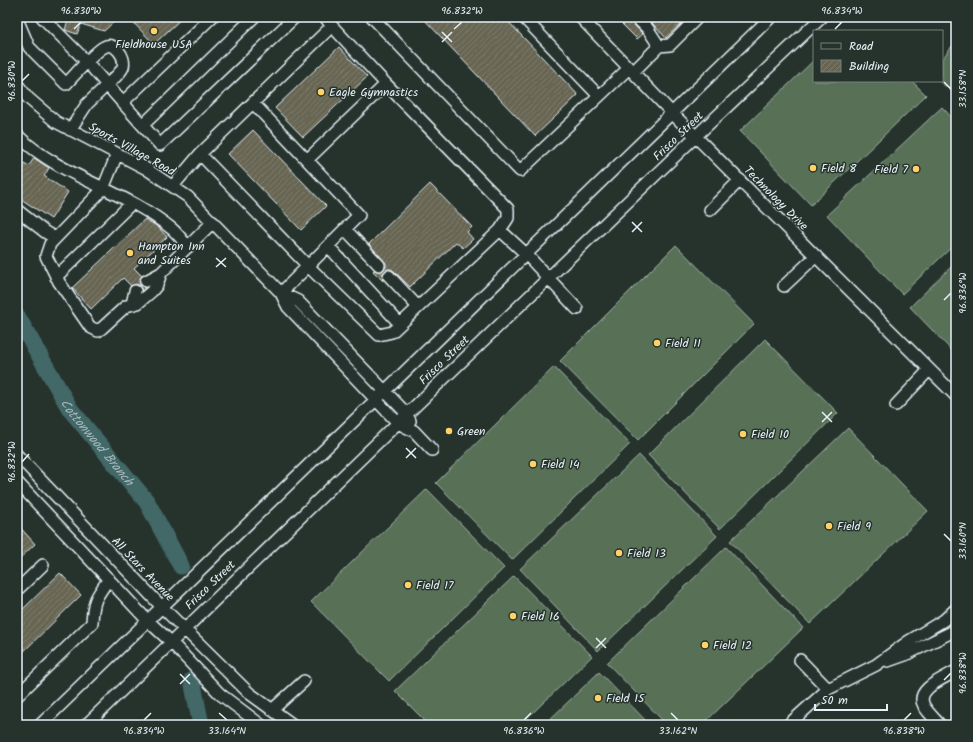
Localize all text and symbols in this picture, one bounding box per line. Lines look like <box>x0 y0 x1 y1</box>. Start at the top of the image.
text: 96.830°W <box>61 3 102 19</box>
text: 96.832°W <box>441 3 483 19</box>
text: 96.834°W <box>821 3 863 19</box>
marker: Fieldhouse USA <box>149 26 159 36</box>
legend <box>813 30 943 82</box>
place label: Fieldhouse USA <box>115 35 193 54</box>
text: Road <box>849 37 874 56</box>
text: Building <box>849 57 889 76</box>
text: 96.830°W <box>4 60 20 101</box>
text: 33.158°N <box>955 70 971 108</box>
place label: Eagle Gymnastics <box>329 83 418 102</box>
marker: Eagle Gymnastics <box>316 87 326 97</box>
street label: Frisco Street <box>649 107 708 166</box>
street label: Sports Village Road <box>85 118 180 182</box>
place label: Field 8 <box>821 159 857 178</box>
place label: Field 7 <box>874 160 908 179</box>
street label: Technology Drive <box>739 162 813 236</box>
marker: Field 8 <box>808 163 818 173</box>
marker: Field 7 <box>911 164 921 174</box>
place label: Hampton Inn and Suites <box>138 237 205 270</box>
marker: Hampton Inn and Suites <box>125 248 135 258</box>
text: 96.836°W <box>955 272 971 314</box>
street label: Frisco Street <box>415 331 474 390</box>
place label: Field 11 <box>665 334 701 353</box>
marker: Field 11 <box>652 338 662 348</box>
water label: Cottonwood Branch <box>54 395 139 492</box>
place label: Green <box>457 422 486 441</box>
place label: Field 10 <box>751 425 789 444</box>
marker: Green <box>444 426 454 436</box>
marker: Field 10 <box>738 429 748 439</box>
text: 96.832°W <box>4 441 20 483</box>
place label: Field 14 <box>541 455 580 474</box>
marker: Field 14 <box>528 459 538 469</box>
place label: Field 9 <box>837 517 871 536</box>
marker: Field 9 <box>824 521 834 531</box>
text: 33.160°N <box>955 522 971 560</box>
street label: All Stars Avenue <box>107 533 179 607</box>
place label: Field 13 <box>627 544 666 563</box>
marker: Field 13 <box>614 548 624 558</box>
street label: Frisco Street <box>181 556 240 615</box>
place label: Field 17 <box>416 576 454 595</box>
marker: Field 17 <box>403 580 413 590</box>
place label: Field 16 <box>521 607 560 626</box>
marker: Field 16 <box>508 611 518 621</box>
place label: Field 12 <box>713 636 752 655</box>
marker: Field 12 <box>700 640 710 650</box>
text: 96.838°W <box>955 652 971 694</box>
scale bar <box>815 686 887 712</box>
place label: Field 15 <box>606 689 646 708</box>
text: 50 m <box>821 691 848 710</box>
marker: Field 15 <box>593 693 603 703</box>
text: 96.834°W <box>123 723 165 739</box>
text: 33.164°N <box>208 723 246 739</box>
text: 96.836°W <box>503 723 545 739</box>
text: 33.162°N <box>659 723 697 739</box>
text: 96.838°W <box>883 723 925 739</box>

